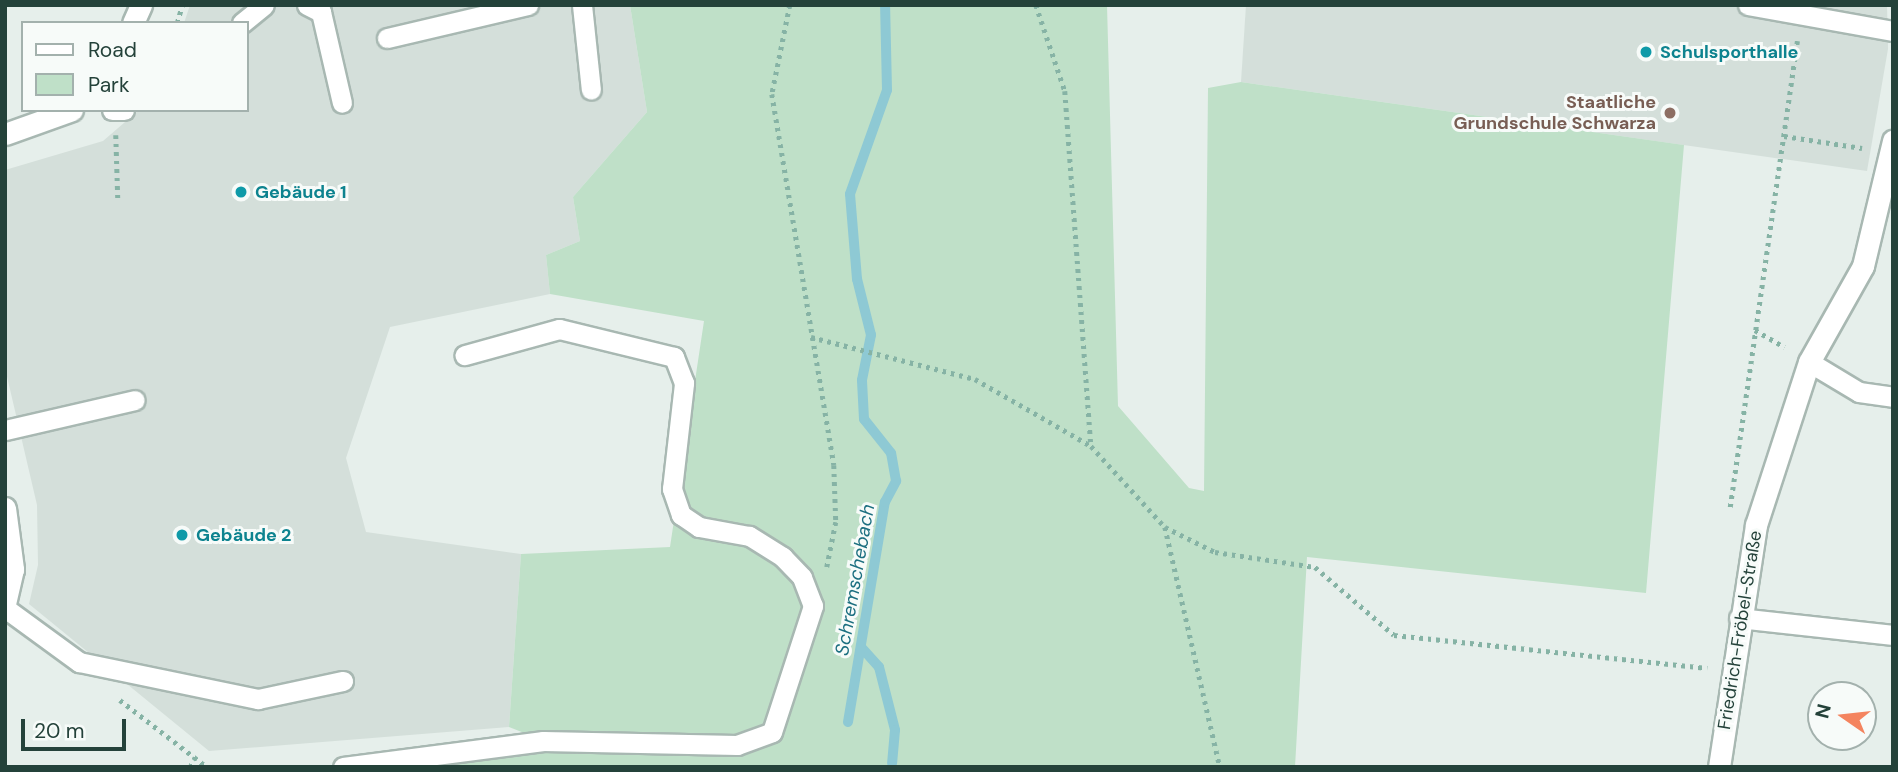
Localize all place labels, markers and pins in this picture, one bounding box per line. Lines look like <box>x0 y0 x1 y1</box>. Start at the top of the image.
place label: Schulsporthalle <box>1660 41 1798 63</box>
marker: Schulsporthalle <box>1638 44 1654 60</box>
place label: Staatliche Grundschule Schwarza <box>1454 92 1656 134</box>
marker: Staatliche Grundschule Schwarza <box>1662 105 1678 121</box>
place label: Gebäude 1 <box>255 181 347 203</box>
marker: Gebäude 1 <box>233 184 249 200</box>
place label: Gebäude 2 <box>196 524 292 546</box>
marker: Gebäude 2 <box>174 527 190 543</box>

